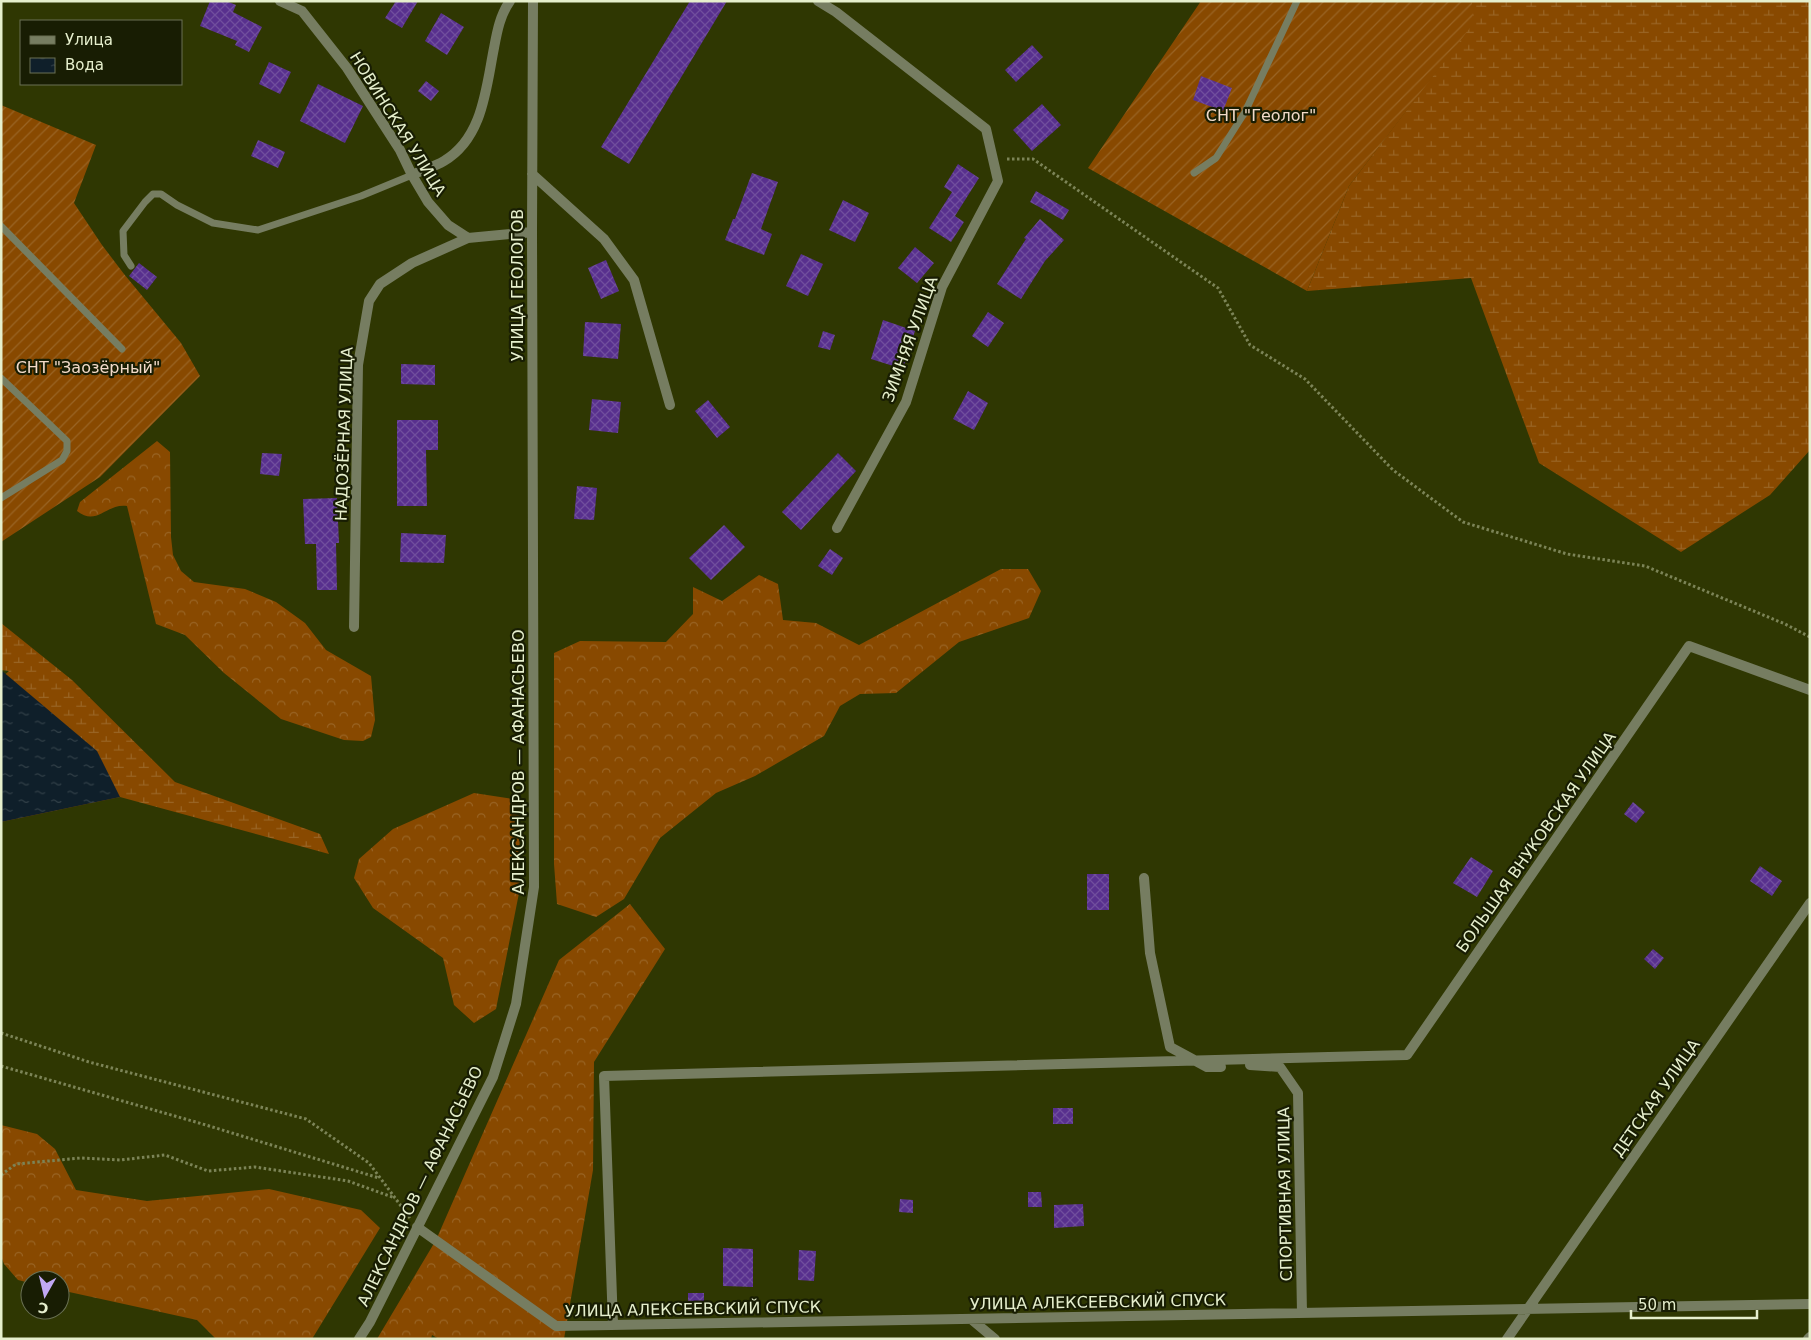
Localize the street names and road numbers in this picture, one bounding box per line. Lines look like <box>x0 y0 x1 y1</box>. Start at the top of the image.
street label: НОВИНСКАЯ УЛИЦА <box>346 48 450 200</box>
street label: УЛИЦА ГЕОЛОГОВ <box>508 209 527 361</box>
street label: ЗИМНЯЯ УЛИЦА <box>878 273 942 405</box>
street label: НАДОЗЁРНАЯ УЛИЦА <box>331 346 357 521</box>
street label: АЛЕКСАНДРОВ — АФАНАСЬЕВО <box>509 630 528 894</box>
street label: БОЛЬШАЯ ВНУКОВСКАЯ УЛИЦА <box>1452 728 1620 956</box>
street label: ДЕТСКАЯ УЛИЦА <box>1608 1036 1704 1160</box>
street label: АЛЕКСАНДРОВ — АФАНАСЬЕВО <box>353 1063 487 1309</box>
street label: СПОРТИВНАЯ УЛИЦА <box>1274 1107 1296 1281</box>
street label: УЛИЦА АЛЕКСЕЕВСКИЙ СПУСК <box>970 1290 1227 1314</box>
street label: УЛИЦА АЛЕКСЕЕВСКИЙ СПУСК <box>565 1297 822 1321</box>

